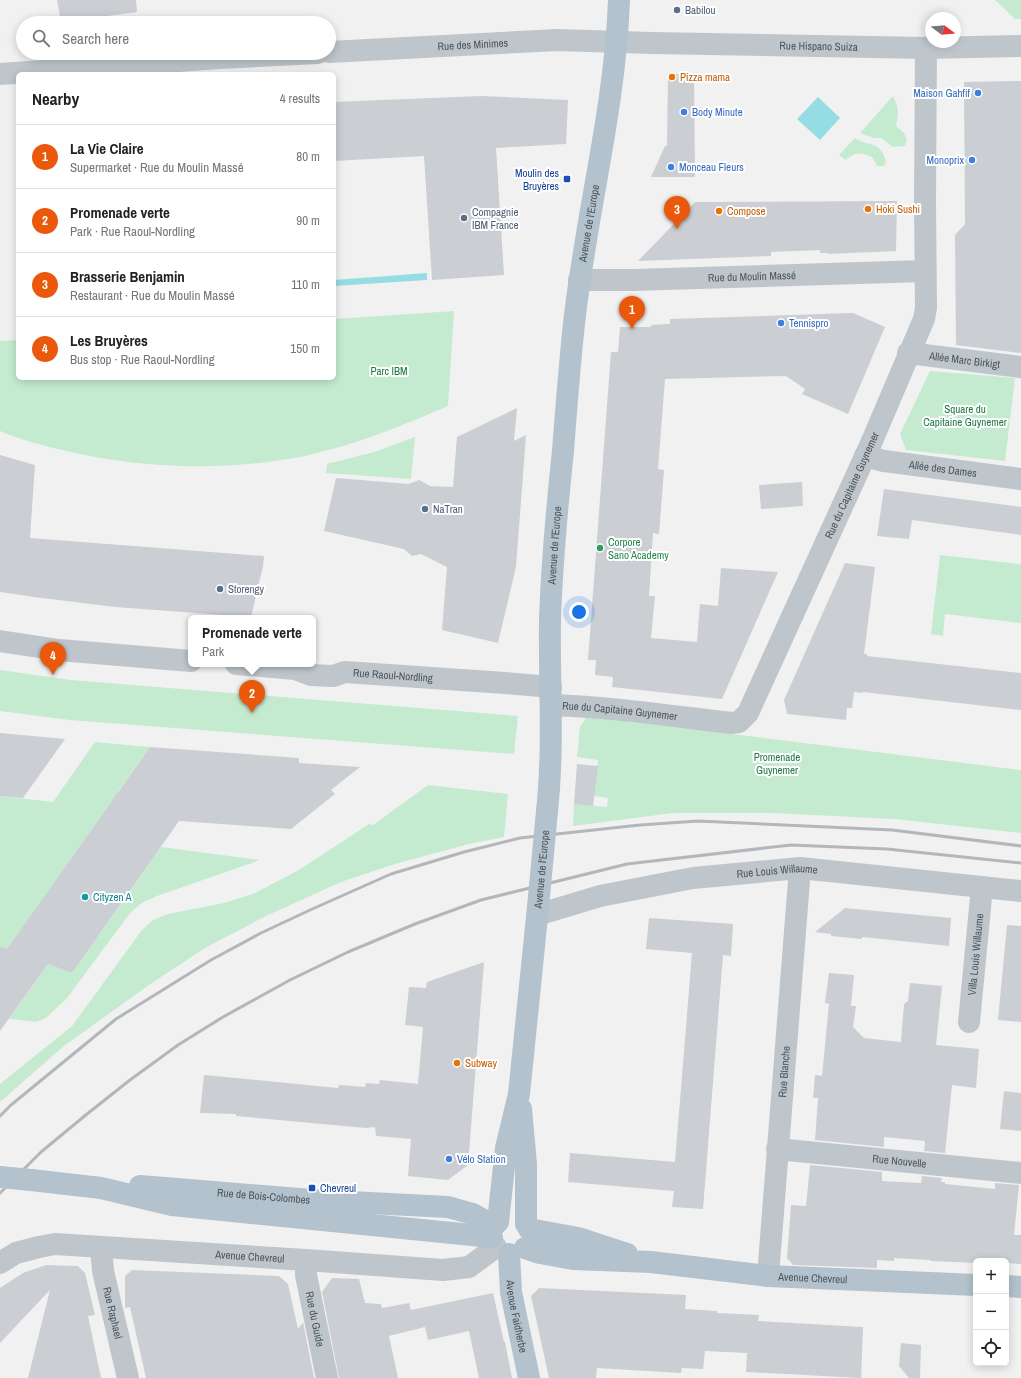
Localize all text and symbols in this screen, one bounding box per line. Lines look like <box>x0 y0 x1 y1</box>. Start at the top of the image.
place label: Babilou <box>685 3 716 17</box>
marker: Babilou <box>672 5 682 15</box>
north arrow <box>925 12 961 48</box>
search box <box>16 16 336 60</box>
icon: search <box>30 27 52 49</box>
text: Search here <box>62 28 129 49</box>
street label: Rue des Minimes <box>437 36 509 53</box>
street label: Rue Hispano Suiza <box>779 38 858 54</box>
place label: Pizza mama <box>680 70 730 84</box>
marker: Pizza mama <box>667 72 677 82</box>
place label: Maison Gahfif <box>913 86 970 100</box>
text: Nearby <box>32 87 79 110</box>
marker: Maison Gahfif <box>973 88 983 98</box>
text: 4 results <box>280 90 320 107</box>
place label: Body Minute <box>692 105 743 119</box>
marker: Body Minute <box>679 107 689 117</box>
text: La Vie Claire <box>70 138 144 159</box>
text: 1 <box>42 148 48 165</box>
text: 80 m <box>296 148 320 165</box>
place label: Monoprix <box>926 153 964 167</box>
marker: Monoprix <box>967 155 977 165</box>
text: Supermarket · Rue du Moulin Massé <box>70 159 244 176</box>
place label: Monceau Fleurs <box>679 160 744 174</box>
marker: Monceau Fleurs <box>666 162 676 172</box>
place label: Moulin des Bruyères <box>515 166 559 193</box>
marker: Moulin des Bruyères <box>562 174 572 184</box>
street label: Avenue de l'Europe <box>575 183 602 264</box>
pin: 3 <box>664 196 690 229</box>
text: Promenade verte <box>70 202 170 223</box>
place label: Hoki Sushi <box>876 202 920 216</box>
place label: Compose <box>727 204 766 218</box>
marker: Hoki Sushi <box>863 204 873 214</box>
place label: Compagnie IBM France <box>472 205 519 232</box>
marker: Compose <box>714 206 724 216</box>
text: 2 <box>42 212 48 229</box>
text: 90 m <box>296 212 320 229</box>
marker: Compagnie IBM France <box>459 213 469 223</box>
text: Park · Rue Raoul-Nordling <box>70 223 195 240</box>
text: Brasserie Benjamin <box>70 266 185 287</box>
street label: Rue du Moulin Massé <box>708 268 796 285</box>
text: 3 <box>42 276 48 293</box>
text: 110 m <box>291 276 320 293</box>
text: Restaurant · Rue du Moulin Massé <box>70 287 235 304</box>
pin: 1 <box>619 296 645 329</box>
place label: Tennispro <box>789 316 829 330</box>
marker: Tennispro <box>776 318 786 328</box>
text: Les Bruyères <box>70 330 148 351</box>
text: 4 <box>42 340 48 357</box>
text: 150 m <box>290 340 320 357</box>
street label: Allée Marc Birkigt <box>927 349 1001 371</box>
text: Bus stop · Rue Raoul-Nordling <box>70 351 215 368</box>
park label: Parc IBM <box>370 364 408 378</box>
park label: Square du Capitaine Guynemer <box>923 402 1007 429</box>
street label: Rue du Capitaine Guynemer <box>821 430 882 541</box>
street label: Allée des Dames <box>907 457 978 480</box>
place label: NaTran <box>433 502 463 516</box>
marker: NaTran <box>420 504 430 514</box>
street label: Avenue de l'Europe <box>545 506 564 586</box>
place label: Corpore Sano Academy <box>608 535 669 562</box>
marker: Corpore Sano Academy <box>595 543 605 553</box>
place label: Storengy <box>228 582 265 596</box>
marker: Storengy <box>215 584 225 594</box>
your location <box>569 602 589 622</box>
popup <box>188 615 316 667</box>
text: Promenade verte <box>202 622 302 643</box>
pin: 4 <box>40 642 66 675</box>
text: Park <box>202 643 224 660</box>
street label: Rue Raoul-Nordling <box>353 666 433 685</box>
pin: 2 <box>239 680 265 713</box>
street label: Rue du Capitaine Guynemer <box>562 698 678 723</box>
park label: Promenade Guynemer <box>754 750 800 777</box>
street label: Avenue de l'Europe <box>531 829 552 910</box>
street label: Rue Louis Willaume <box>736 861 818 881</box>
place label: Cityzen A <box>93 890 133 904</box>
marker: Cityzen A <box>80 892 90 902</box>
street label: Villa Louis Willaume <box>965 913 986 996</box>
street label: Rue Blanche <box>775 1045 793 1098</box>
place label: Subway <box>465 1056 498 1070</box>
marker: Subway <box>452 1058 462 1068</box>
street label: Rue Nouvelle <box>872 1151 927 1171</box>
place label: Vélo Station <box>457 1152 506 1166</box>
marker: Vélo Station <box>444 1154 454 1164</box>
place label: Chevreul <box>320 1181 356 1195</box>
marker: Chevreul <box>307 1183 317 1193</box>
street label: Rue de Bois-Colombes <box>216 1185 311 1207</box>
street label: Avenue Chevreul <box>214 1247 285 1266</box>
map controls <box>973 1258 1009 1366</box>
button: + <box>973 1258 1009 1294</box>
street label: Avenue Chevreul <box>777 1269 848 1286</box>
street label: Avenue Faidherbe <box>503 1279 531 1354</box>
street label: Rue Raphael <box>100 1286 126 1340</box>
street label: Rue du Guide <box>303 1290 327 1348</box>
button: − <box>973 1294 1009 1330</box>
button: locate <box>973 1330 1009 1366</box>

